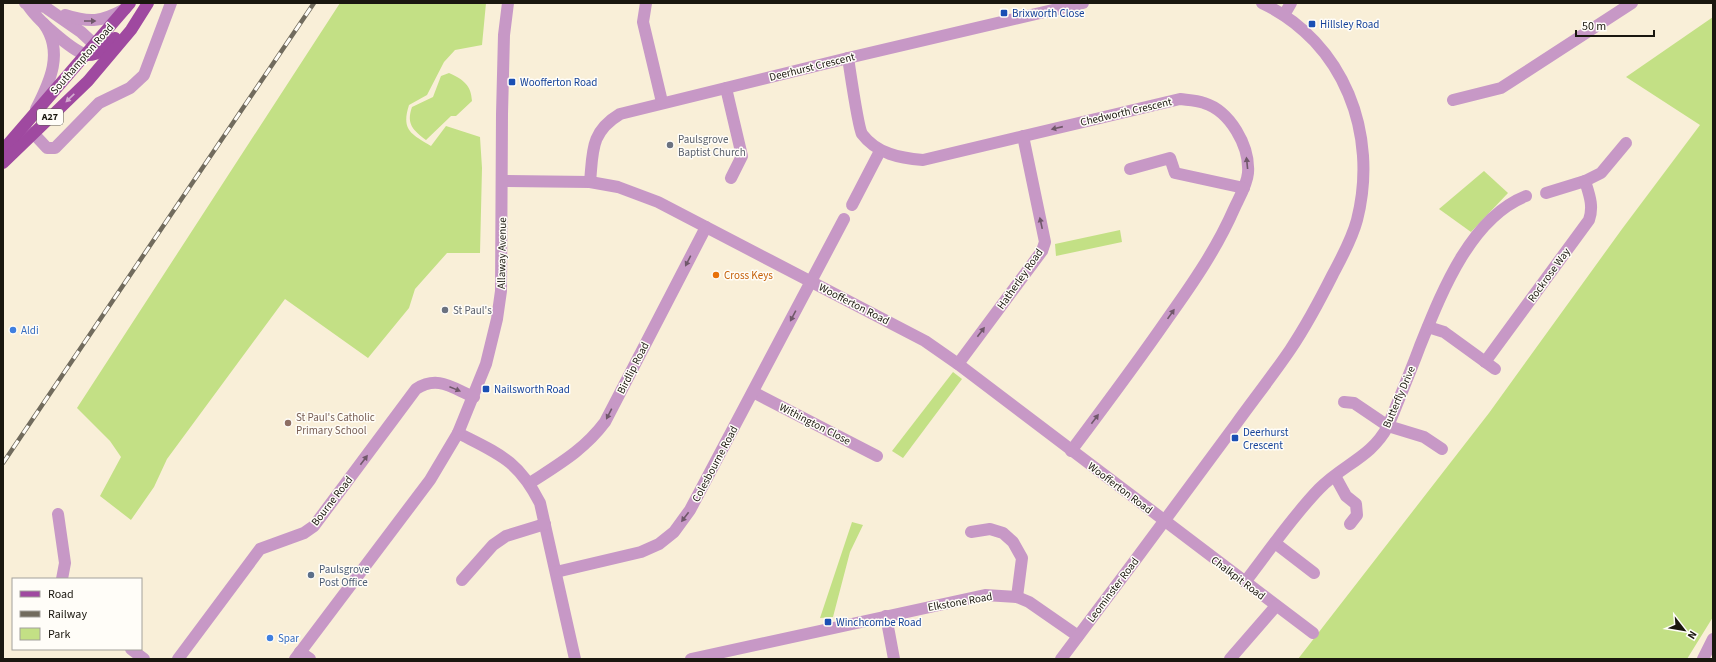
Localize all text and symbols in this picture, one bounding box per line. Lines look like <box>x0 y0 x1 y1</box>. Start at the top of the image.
place label: Brixworth Close <box>1012 6 1085 21</box>
marker: Brixworth Close <box>999 8 1009 18</box>
scale bar <box>1576 12 1654 38</box>
place label: Hillsley Road <box>1320 17 1379 32</box>
one-way arrow <box>84 18 97 24</box>
text: 50 m <box>1582 18 1606 35</box>
marker: Hillsley Road <box>1307 19 1317 29</box>
street label: Southampton Road <box>47 20 117 98</box>
street label: Deerhurst Crescent <box>768 49 857 85</box>
place label: Woofferton Road <box>520 75 597 90</box>
marker: Woofferton Road <box>507 77 517 87</box>
one-way arrow <box>65 93 75 103</box>
street label: Chedworth Crescent <box>1079 94 1173 130</box>
road number: A27 <box>37 109 63 125</box>
one-way arrow <box>1051 125 1063 131</box>
place label: Paulsgrove Baptist Church <box>678 132 746 160</box>
marker: Paulsgrove Baptist Church <box>665 140 675 150</box>
one-way arrow <box>1244 156 1250 169</box>
street label: Allaway Avenue <box>494 216 510 289</box>
one-way arrow <box>1037 217 1043 230</box>
street label: Rockrose Way <box>1524 245 1574 305</box>
street label: Hatherley Road <box>994 246 1046 312</box>
one-way arrow <box>685 256 692 267</box>
place label: Cross Keys <box>724 268 773 283</box>
marker: Cross Keys <box>711 270 721 280</box>
street label: Woofferton Road <box>816 280 892 328</box>
place label: St Paul's <box>453 303 492 318</box>
marker: St Paul's <box>440 305 450 315</box>
one-way arrow <box>1167 309 1175 319</box>
one-way arrow <box>790 311 796 322</box>
place label: Aldi <box>21 323 39 338</box>
marker: Aldi <box>8 325 18 335</box>
one-way arrow <box>977 327 986 338</box>
street label: Birdlip Road <box>614 339 652 397</box>
street label: Butterfly Drive <box>1379 363 1419 430</box>
place label: Nailsworth Road <box>494 382 570 397</box>
marker: Nailsworth Road <box>481 384 491 394</box>
one-way arrow <box>449 386 460 392</box>
street label: Withington Close <box>777 400 854 449</box>
one-way arrow <box>606 408 612 420</box>
place label: St Paul's Catholic Primary School <box>296 410 375 438</box>
one-way arrow <box>1091 414 1099 425</box>
marker: St Paul's Catholic Primary School <box>283 418 293 428</box>
street label: Colesbourne Road <box>689 423 741 505</box>
place label: Deerhurst Crescent <box>1243 425 1289 453</box>
marker: Deerhurst Crescent <box>1230 433 1240 443</box>
one-way arrow <box>359 454 368 465</box>
street label: Woofferton Road <box>1085 459 1155 517</box>
street label: Bourne Road <box>308 473 356 529</box>
one-way arrow <box>681 512 689 523</box>
street label: Chalkpit Road <box>1208 553 1268 603</box>
street label: Leominster Road <box>1084 555 1142 625</box>
place label: Paulsgrove Post Office <box>319 562 370 590</box>
marker: Paulsgrove Post Office <box>306 570 316 580</box>
legend <box>12 578 142 650</box>
text: Road <box>48 586 74 603</box>
street label: Elkstone Road <box>927 589 993 615</box>
text: Railway <box>48 606 87 623</box>
north arrow <box>1664 610 1704 650</box>
place label: Winchcombe Road <box>836 615 922 630</box>
marker: Winchcombe Road <box>823 617 833 627</box>
text: Park <box>48 626 70 643</box>
text: N <box>1684 628 1700 642</box>
place label: Spar <box>278 631 299 646</box>
marker: Spar <box>265 633 275 643</box>

